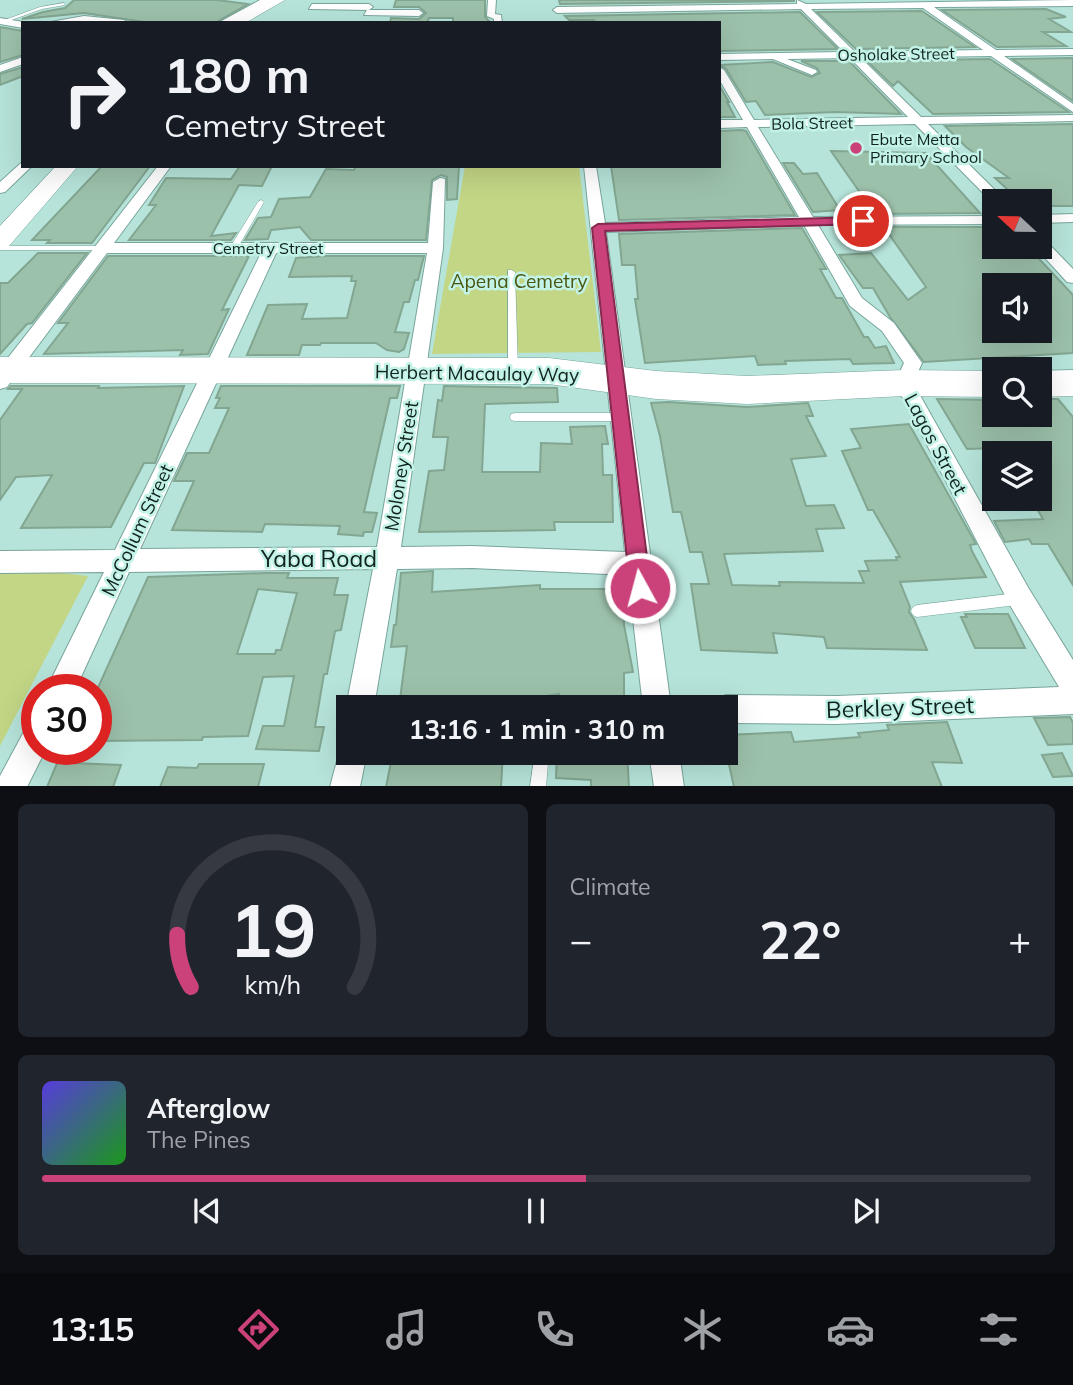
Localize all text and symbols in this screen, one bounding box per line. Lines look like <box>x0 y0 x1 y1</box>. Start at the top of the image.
street label: Osholake Street <box>837 43 955 65</box>
text: 180 m <box>164 44 310 105</box>
icon: right <box>49 49 140 140</box>
text: Cemetry Street <box>164 105 385 145</box>
street label: Bola Street <box>771 112 853 134</box>
place label: Ebute Metta Primary School <box>870 129 982 167</box>
marker: Ebute Metta Primary School <box>848 140 864 156</box>
north arrow <box>982 189 1052 259</box>
map controls <box>982 189 1052 511</box>
pin <box>833 191 893 251</box>
icon: arrive <box>844 202 882 240</box>
street label: Cemetry Street <box>213 238 324 258</box>
park label: Apena Cemetry <box>450 269 588 293</box>
button: sound <box>982 273 1052 343</box>
button: search <box>982 357 1052 427</box>
street label: Herbert Macaulay Way <box>375 359 579 387</box>
street label: Lagos Street <box>899 389 973 499</box>
street label: Moloney Street <box>379 399 423 533</box>
button: layers <box>982 441 1052 511</box>
street label: McCollum Street <box>96 460 178 600</box>
street label: Yaba Road <box>260 544 377 573</box>
position arrow <box>603 551 677 625</box>
speed limit sign: 30 <box>21 674 112 765</box>
street label: Berkley Street <box>826 690 974 724</box>
text: 13:16 · 1 min · 310 m <box>409 713 665 746</box>
text: Climate <box>570 872 651 901</box>
text: 19 <box>229 884 316 975</box>
text: 22° <box>759 907 841 972</box>
text: − <box>570 916 592 964</box>
text: + <box>1008 916 1031 964</box>
text: km/h <box>244 968 301 999</box>
text: Afterglow <box>147 1092 270 1125</box>
text: The Pines <box>147 1125 251 1154</box>
icon: previous <box>188 1192 226 1230</box>
icon: pause <box>517 1192 555 1230</box>
icon: next <box>847 1192 885 1230</box>
icon: directions <box>234 1305 283 1354</box>
icon: music <box>382 1305 431 1354</box>
icon: phone <box>530 1305 579 1354</box>
icon: climate <box>678 1305 727 1354</box>
icon: car <box>826 1305 875 1354</box>
icon: filters <box>974 1305 1023 1354</box>
text: 13:15 <box>50 1309 134 1349</box>

